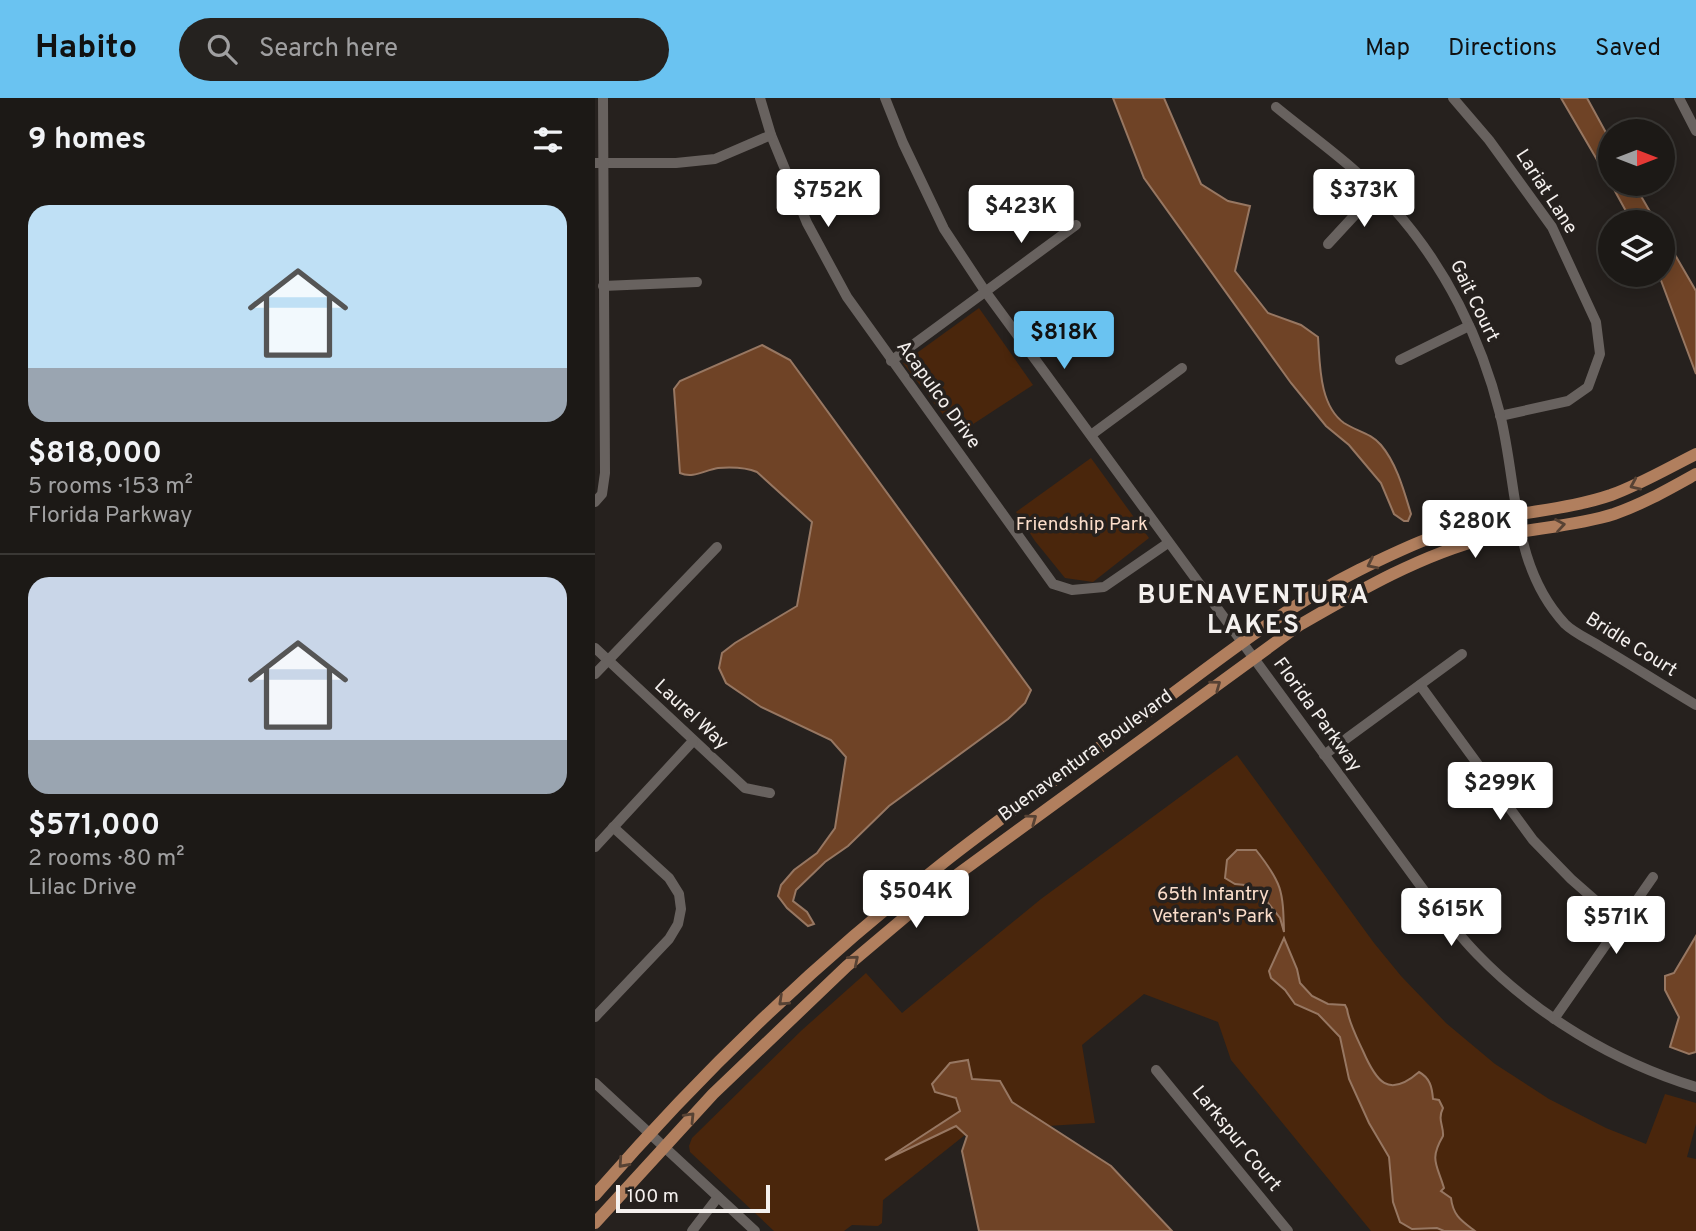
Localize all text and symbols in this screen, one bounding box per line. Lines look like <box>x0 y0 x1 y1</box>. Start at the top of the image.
search box <box>179 18 669 81</box>
text: Habito <box>35 28 137 70</box>
icon: search <box>203 30 241 68</box>
text: Search here <box>259 33 398 66</box>
text: Map <box>1365 34 1410 64</box>
text: Directions <box>1448 34 1557 64</box>
text: Saved <box>1595 34 1661 64</box>
north arrow <box>1598 119 1675 196</box>
map controls <box>1598 119 1675 287</box>
icon: filters <box>529 121 567 159</box>
text: 9 homes <box>28 122 146 159</box>
street label: Lariat Lane <box>1510 145 1582 239</box>
pin: $752K <box>779 170 877 229</box>
pin: $373K <box>1315 170 1413 229</box>
text: $752K <box>793 177 863 206</box>
text: $373K <box>1329 177 1399 206</box>
pin: $423K <box>972 186 1070 245</box>
text: $423K <box>985 193 1057 222</box>
button: layers <box>1598 210 1675 287</box>
icon: home <box>235 250 361 376</box>
street label: Gait Court <box>1444 256 1504 346</box>
pin: $818K <box>1015 312 1113 371</box>
text: $818K <box>1030 319 1098 348</box>
street label: Acapulco Drive <box>891 336 985 454</box>
text: $818,000 <box>28 436 162 473</box>
text: 5 rooms · 153 m² <box>28 473 193 502</box>
one-way arrow <box>1630 477 1642 491</box>
pin: $280K <box>1426 500 1524 560</box>
text: Florida Parkway <box>28 502 192 531</box>
text: $280K <box>1438 508 1512 537</box>
park label: Friendship Park <box>1016 513 1148 537</box>
one-way arrow <box>1554 518 1566 533</box>
one-way arrow <box>1367 556 1379 570</box>
district label: BUENAVENTURA LAKES <box>1137 580 1371 643</box>
street label: Bridle Court <box>1581 607 1681 683</box>
icon: home <box>235 622 361 748</box>
street label: Florida Parkway <box>1267 653 1367 777</box>
street label: Laurel Way <box>649 674 733 756</box>
one-way arrow <box>1208 680 1221 693</box>
street label: Buenaventura Boulevard <box>994 685 1178 827</box>
pin: $299K <box>1451 762 1549 822</box>
text: $299K <box>1464 770 1536 799</box>
text: $571,000 <box>28 808 160 845</box>
one-way arrow <box>1024 814 1037 827</box>
text: 2 rooms · 80 m² <box>28 845 185 874</box>
pin: $504K <box>867 870 965 930</box>
text: Lilac Drive <box>28 874 137 903</box>
text: $504K <box>879 878 953 907</box>
park label: 65th Infantry Veteran's Park <box>1152 883 1274 929</box>
pin: $615K <box>1402 888 1500 948</box>
text: $615K <box>1417 896 1485 925</box>
pin: $571K <box>1567 896 1665 956</box>
text: $571K <box>1583 904 1649 933</box>
one-way arrow <box>846 956 859 968</box>
one-way arrow <box>778 993 791 1006</box>
street label: Larkspur Court <box>1186 1081 1286 1197</box>
one-way arrow <box>681 1113 694 1126</box>
one-way arrow <box>619 1155 631 1168</box>
scale bar <box>616 1182 770 1214</box>
text: 100 m <box>627 1185 679 1209</box>

